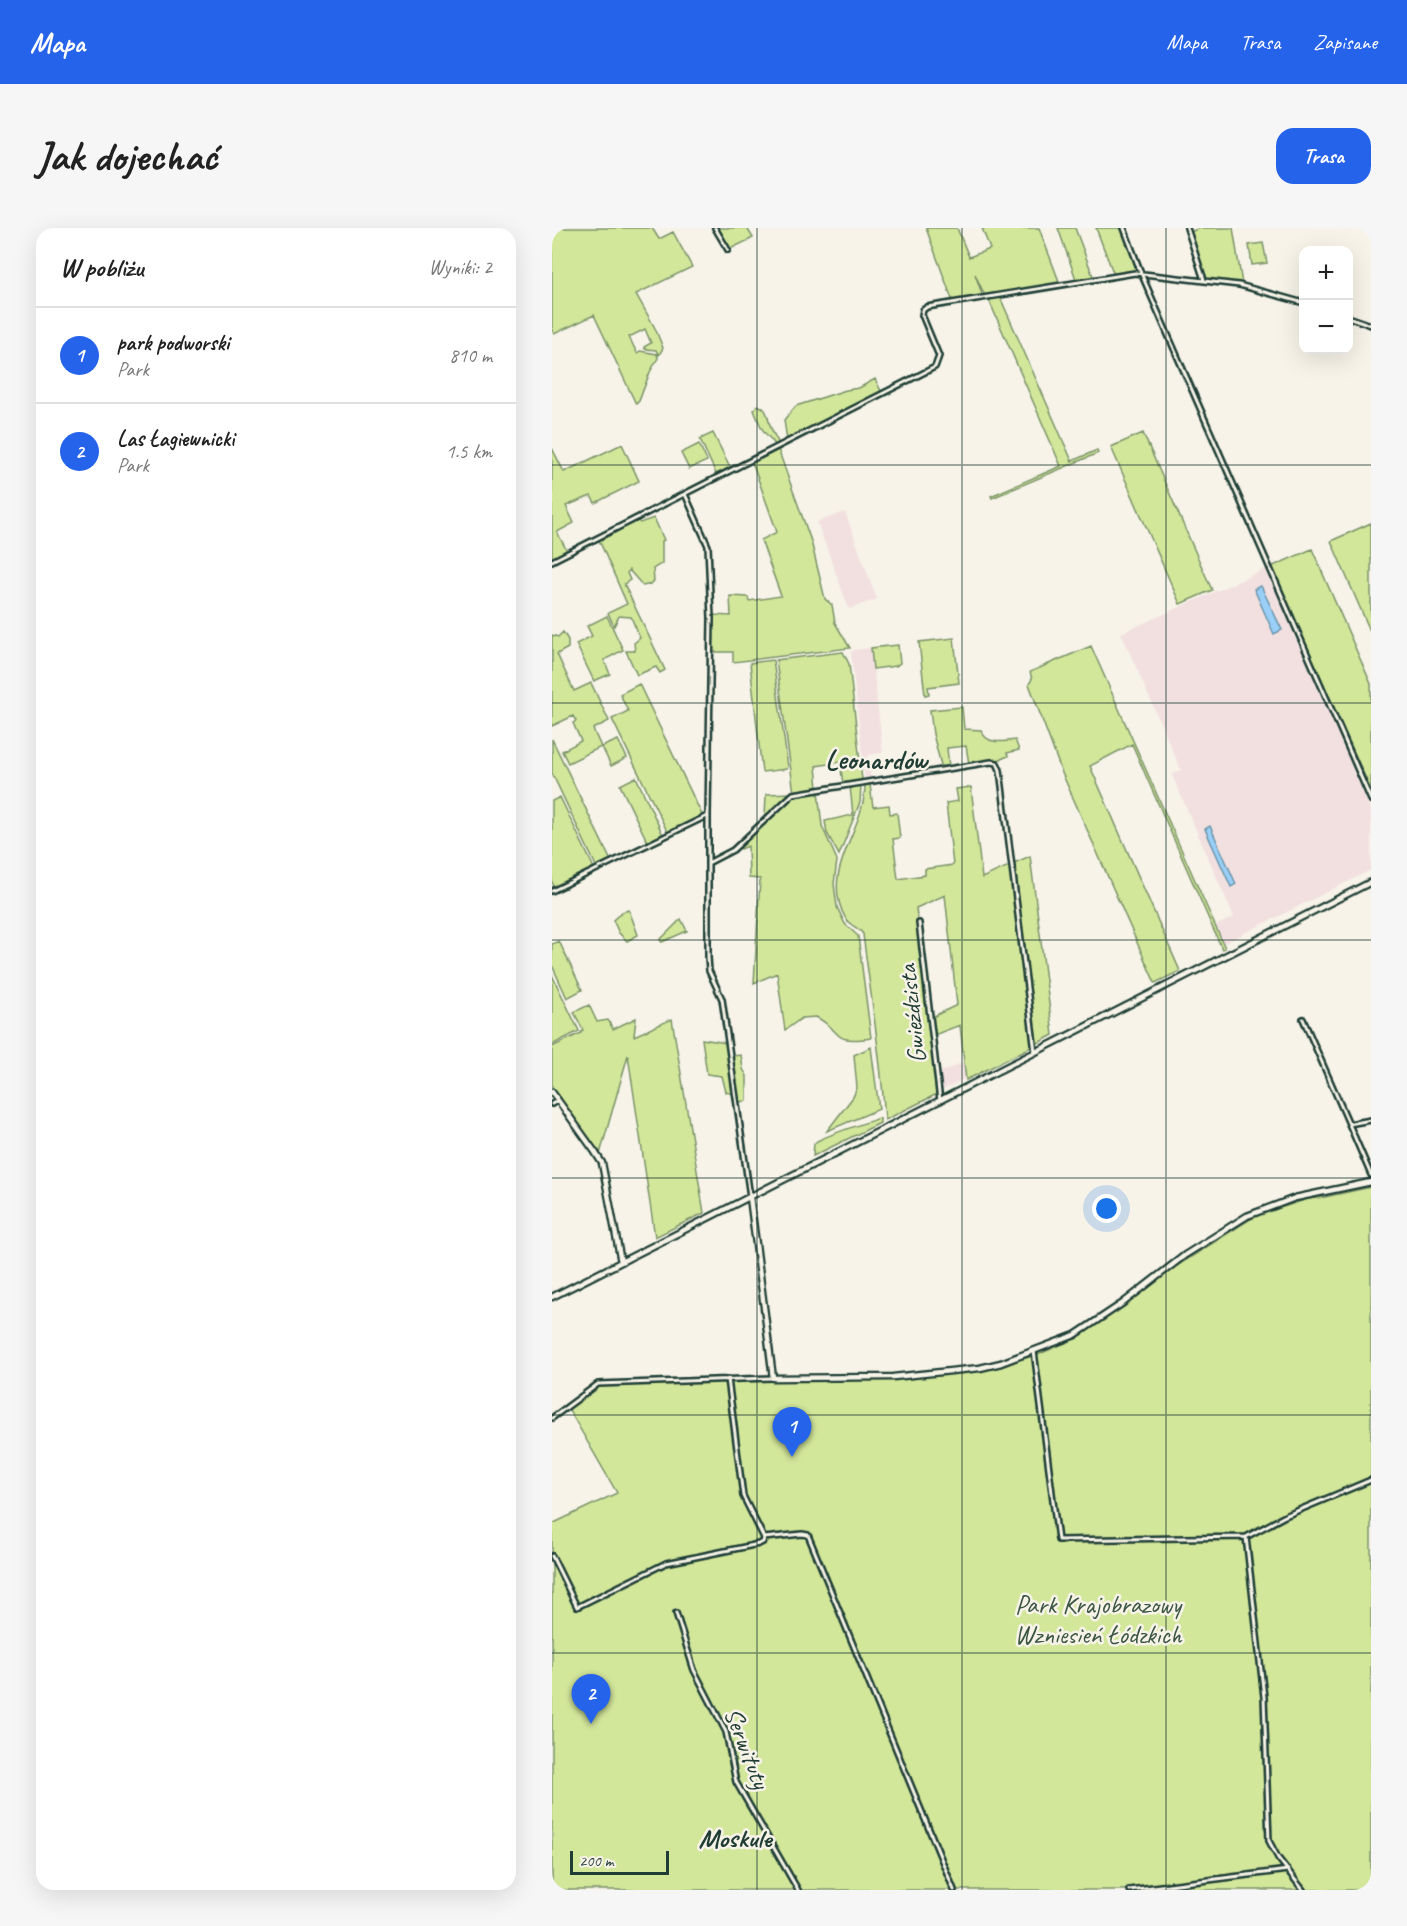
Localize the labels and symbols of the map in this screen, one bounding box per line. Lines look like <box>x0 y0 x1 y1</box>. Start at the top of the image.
district label: Leonardów <box>825 742 929 777</box>
street label: Gwieździsta <box>890 961 934 1065</box>
your location <box>1092 1194 1121 1223</box>
pin: 1 <box>772 1408 812 1457</box>
park label: Park Krajobrazowy Wzniesień Łódzkich <box>1015 1588 1183 1651</box>
pin: 2 <box>572 1674 610 1724</box>
street label: Serwituty <box>717 1703 778 1795</box>
district label: Moskule <box>699 1821 773 1855</box>
scale bar <box>570 1848 669 1876</box>

